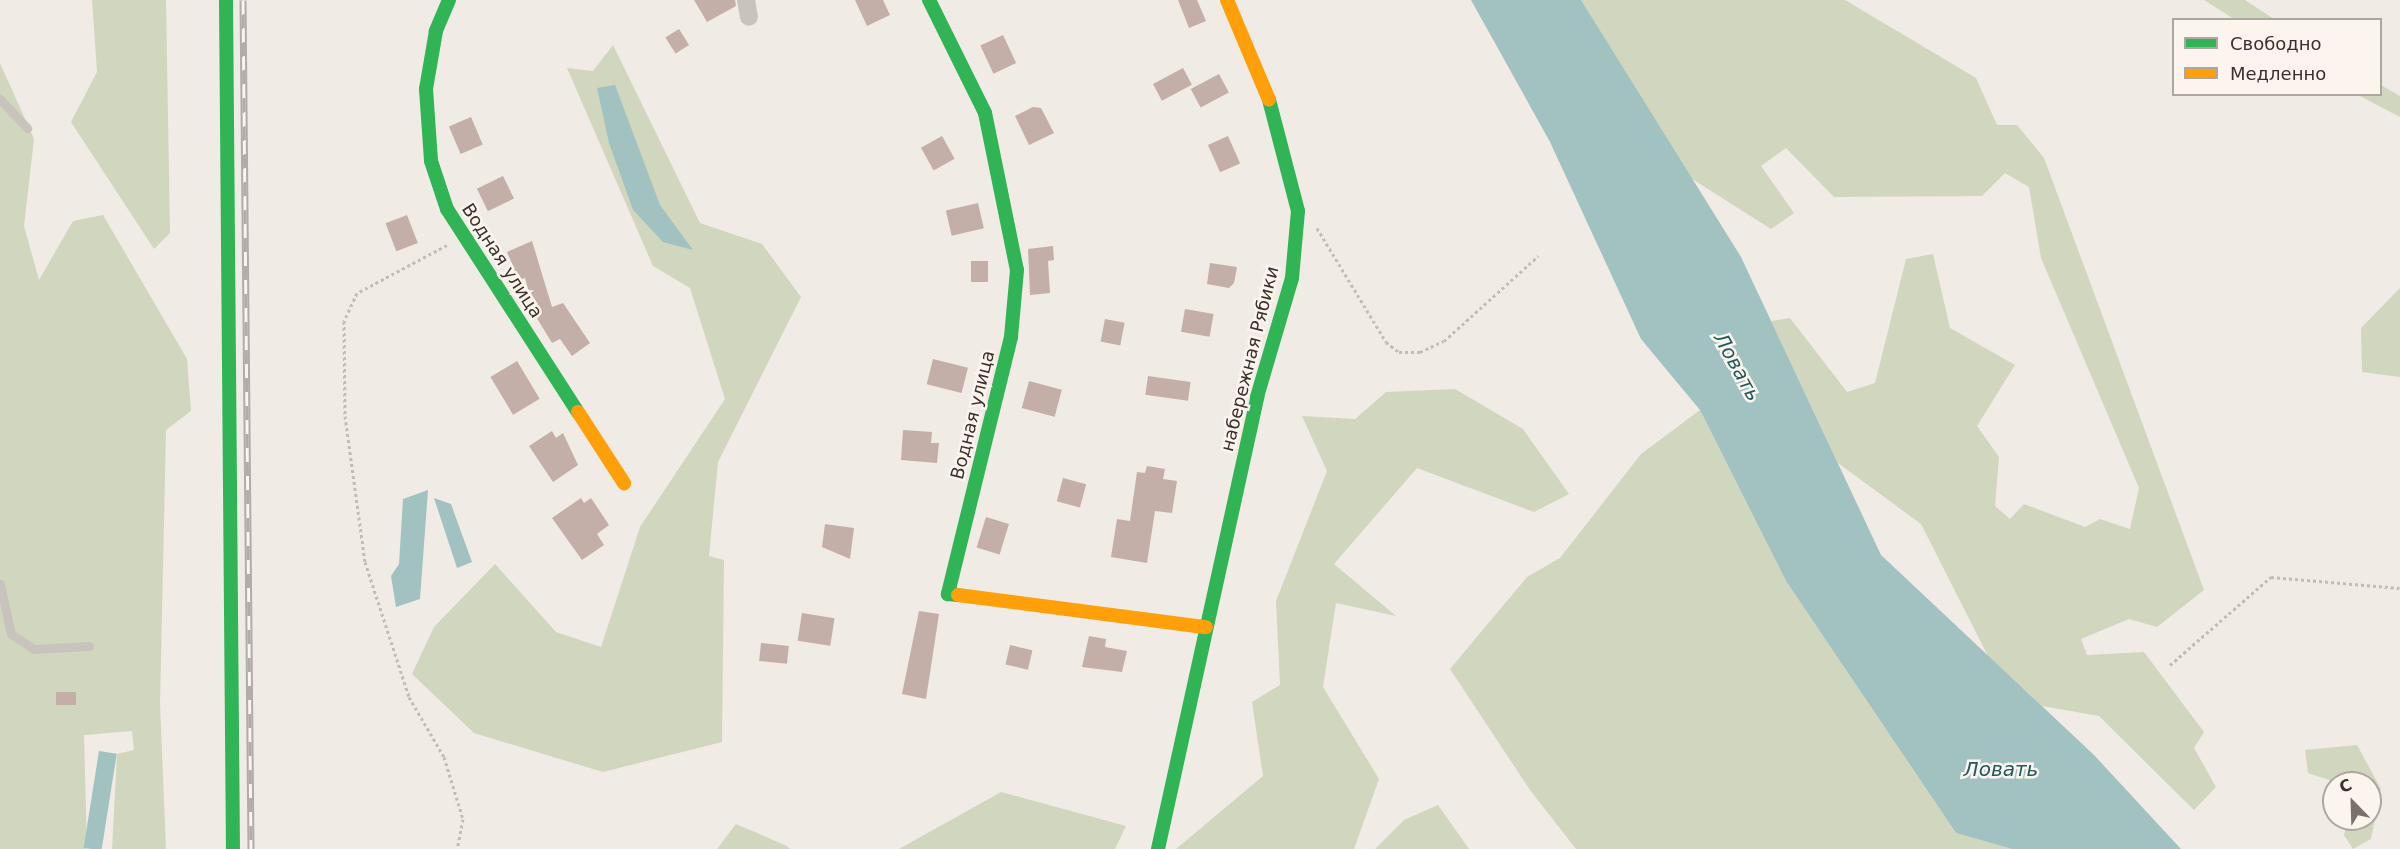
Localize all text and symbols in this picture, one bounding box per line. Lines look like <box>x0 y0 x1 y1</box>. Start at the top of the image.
legend <box>2172 18 2382 96</box>
text: Свободно <box>2230 33 2322 54</box>
text: Медленно <box>2230 63 2326 84</box>
street label: Водная улица <box>457 200 547 322</box>
street label: набережная Рябики <box>1217 264 1283 454</box>
water label: Ловать <box>1708 328 1766 406</box>
street label: Водная улица <box>947 348 999 482</box>
water label: Ловать <box>1964 757 2038 781</box>
north arrow <box>2322 771 2382 831</box>
text: С <box>2336 775 2355 797</box>

